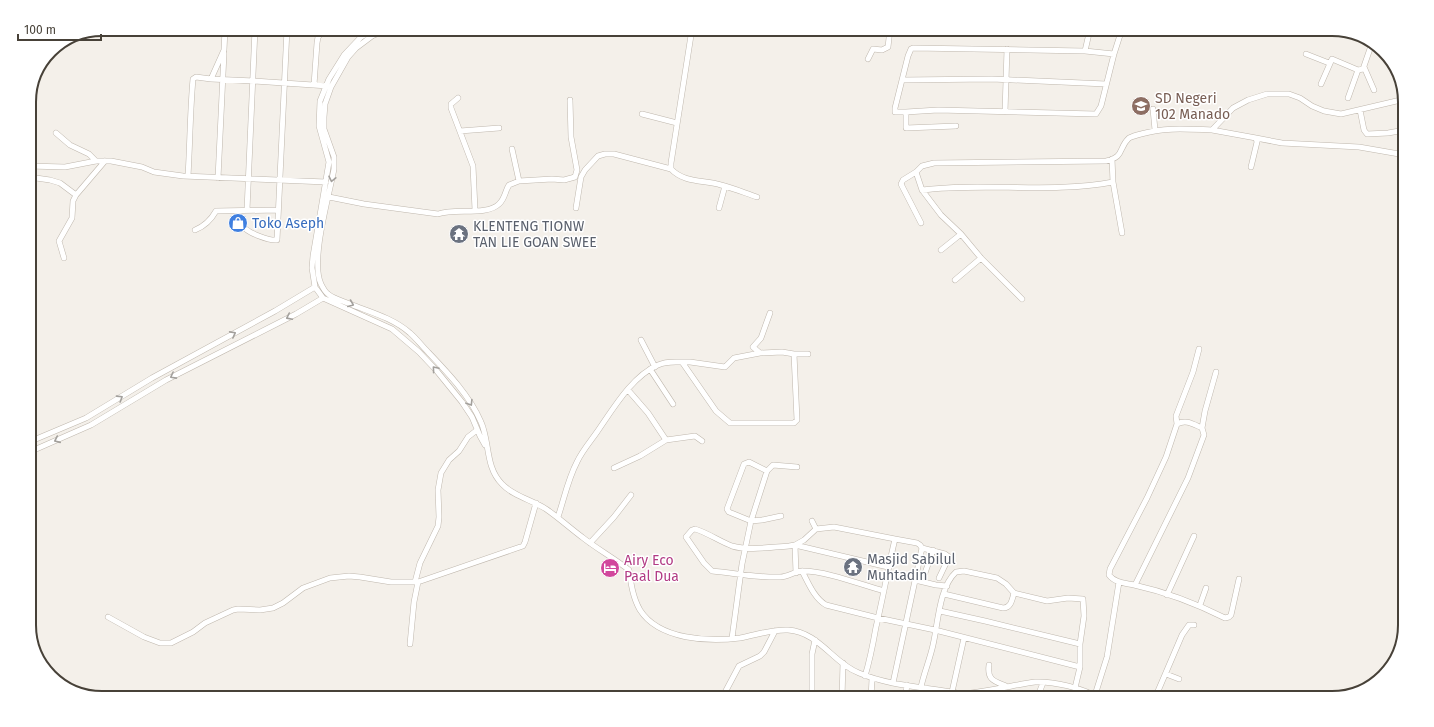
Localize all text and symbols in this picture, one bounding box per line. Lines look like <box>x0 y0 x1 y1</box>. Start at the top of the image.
scale bar <box>18 16 101 42</box>
text: 100 m <box>24 23 56 37</box>
place label: SD Negeri 102 Manado <box>1155 90 1230 123</box>
school or university icon: SD Negeri 102 Manado <box>1130 95 1152 117</box>
one-way arrow <box>329 176 337 182</box>
shop icon: Toko Aseph <box>227 212 249 234</box>
place label: Toko Aseph <box>252 215 324 232</box>
place label: KLENTENG TIONW TAN LIE GOAN SWEE <box>473 218 597 251</box>
temple icon: KLENTENG TIONW TAN LIE GOAN SWEE <box>448 223 470 245</box>
one-way arrow <box>348 300 355 308</box>
one-way arrow <box>286 312 293 320</box>
one-way arrow <box>228 331 236 338</box>
one-way arrow <box>433 366 440 374</box>
one-way arrow <box>170 372 177 379</box>
one-way arrow <box>116 395 123 402</box>
one-way arrow <box>465 399 473 406</box>
one-way arrow <box>53 436 60 444</box>
place label: Masjid Sabilul Muhtadin <box>867 551 956 584</box>
place label: Airy Eco Paal Dua <box>624 552 679 585</box>
temple icon: Masjid Sabilul Muhtadin <box>842 556 864 578</box>
hotel icon: Airy Eco Paal Dua <box>599 557 621 579</box>

